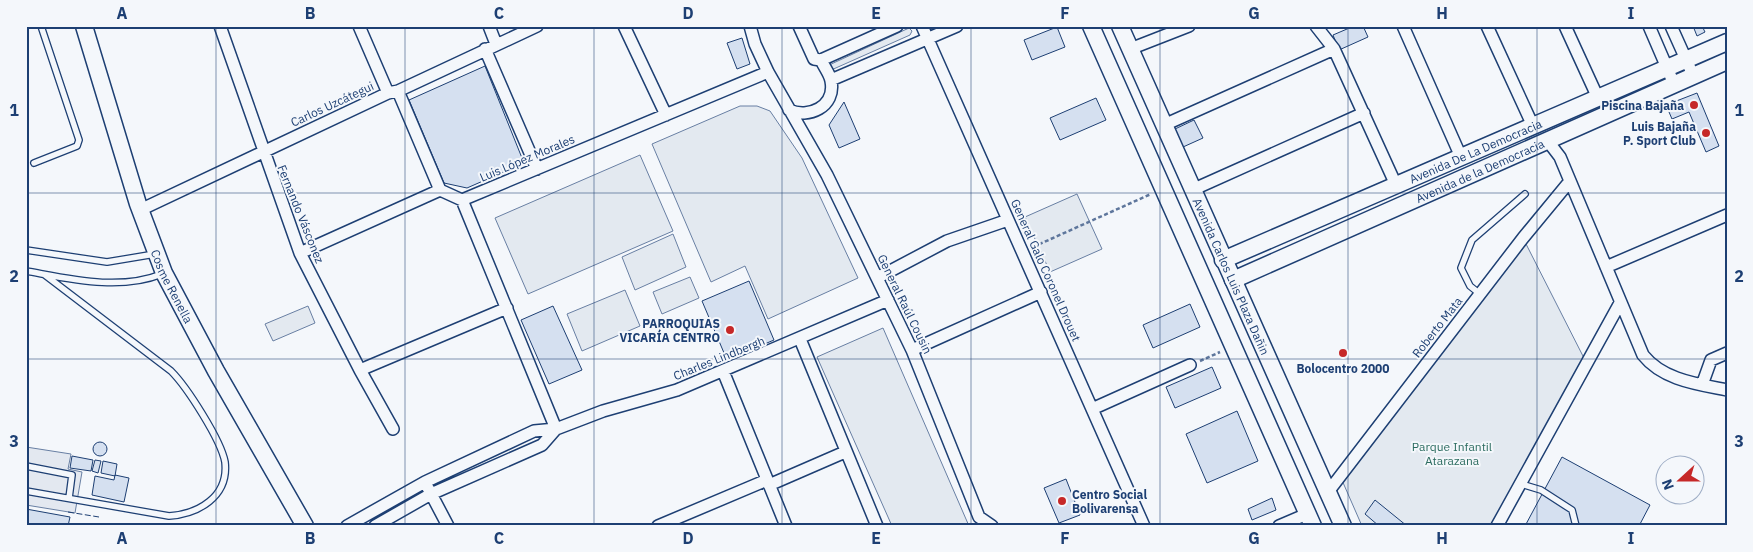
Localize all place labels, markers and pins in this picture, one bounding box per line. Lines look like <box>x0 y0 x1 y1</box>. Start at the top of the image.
place label: Piscina Bajaña <box>1601 98 1684 113</box>
marker: Piscina Bajaña <box>1688 99 1700 111</box>
place label: Luis Bajaña P. Sport Club <box>1623 119 1696 148</box>
marker: Luis Bajaña P. Sport Club <box>1700 127 1712 139</box>
place label: PARROQUIAS VICARÍA CENTRO <box>619 316 720 345</box>
marker: PARROQUIAS VICARÍA CENTRO <box>724 324 736 336</box>
marker: Bolocentro 2000 <box>1337 347 1349 359</box>
place label: Bolocentro 2000 <box>1296 361 1390 376</box>
place label: Centro Social Bolivarensa <box>1072 487 1147 516</box>
marker: Centro Social Bolivarensa <box>1056 495 1068 507</box>

